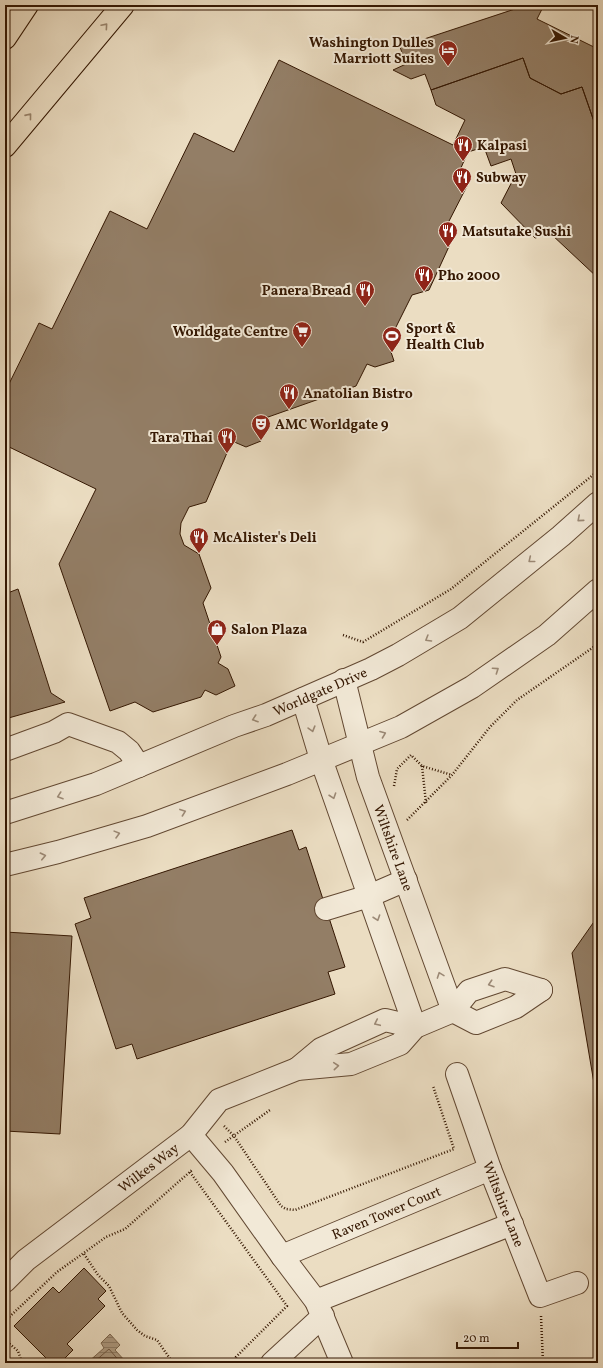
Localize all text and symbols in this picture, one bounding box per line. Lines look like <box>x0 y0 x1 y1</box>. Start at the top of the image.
north arrow <box>545 18 585 58</box>
one-way arrow <box>101 23 108 30</box>
place label: Washington Dulles Marriott Suites <box>309 34 434 69</box>
text: N <box>565 34 581 44</box>
hotel icon: Washington Dulles Marriott Suites <box>437 39 459 67</box>
one-way arrow <box>25 113 32 120</box>
restaurant icon: Kalpasi <box>452 134 474 162</box>
place label: Kalpasi <box>477 137 527 156</box>
restaurant icon: Subway <box>451 166 473 194</box>
place label: Subway <box>476 169 527 188</box>
restaurant icon: Matsutake Sushi <box>437 220 459 248</box>
place label: Matsutake Sushi <box>462 223 571 242</box>
restaurant icon: Pho 2000 <box>413 264 435 292</box>
place label: Pho 2000 <box>438 267 500 286</box>
restaurant icon: Panera Bread <box>354 279 376 307</box>
place label: Panera Bread <box>262 282 351 301</box>
supermarket icon: Worldgate Centre <box>291 320 313 348</box>
place label: Sport & Health Club <box>406 320 484 355</box>
place label: Worldgate Centre <box>173 323 288 342</box>
sports icon: Sport & Health Club <box>381 325 403 353</box>
restaurant icon: Anatolian Bistro <box>278 382 300 410</box>
place label: Anatolian Bistro <box>303 385 413 404</box>
theatre icon: AMC Worldgate 9 <box>250 413 272 441</box>
place label: AMC Worldgate 9 <box>275 416 389 435</box>
restaurant icon: Tara Thai <box>216 426 238 454</box>
place label: Tara Thai <box>150 429 213 448</box>
one-way arrow <box>577 515 584 522</box>
restaurant icon: McAlister's Deli <box>188 526 210 554</box>
place label: McAlister's Deli <box>213 529 317 548</box>
one-way arrow <box>528 556 535 563</box>
shop icon: Salon Plaza <box>206 618 228 646</box>
place label: Salon Plaza <box>231 621 308 640</box>
one-way arrow <box>425 634 432 642</box>
street label: Worldgate Drive <box>271 664 371 722</box>
one-way arrow <box>491 668 498 675</box>
one-way arrow <box>251 714 258 723</box>
one-way arrow <box>307 725 316 732</box>
one-way arrow <box>379 731 386 739</box>
one-way arrow <box>56 792 63 800</box>
one-way arrow <box>329 792 337 799</box>
street label: Wiltshire Lane <box>368 802 417 894</box>
one-way arrow <box>180 809 187 817</box>
one-way arrow <box>114 831 120 839</box>
one-way arrow <box>40 852 46 860</box>
one-way arrow <box>372 915 380 922</box>
one-way arrow <box>436 971 444 978</box>
one-way arrow <box>487 979 494 987</box>
one-way arrow <box>374 1018 382 1026</box>
one-way arrow <box>333 1061 339 1070</box>
street label: Wilkes Way <box>115 1139 184 1198</box>
street label: Wiltshire Lane <box>477 1159 528 1250</box>
street label: Raven Tower Court <box>329 1182 444 1245</box>
scale bar <box>457 1324 518 1350</box>
text: 20 m <box>463 1331 490 1347</box>

